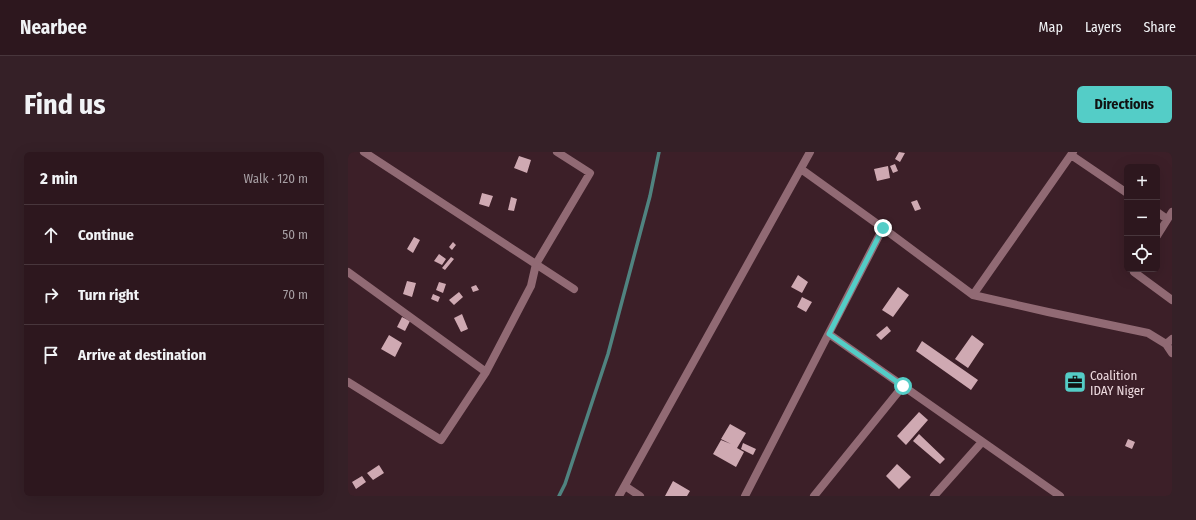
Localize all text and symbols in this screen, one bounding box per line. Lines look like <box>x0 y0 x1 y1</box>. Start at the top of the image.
text: Nearbee <box>20 16 87 39</box>
text: Map <box>1039 19 1063 36</box>
text: Layers <box>1085 19 1121 36</box>
text: Share <box>1143 19 1176 36</box>
button: Directions <box>1077 86 1172 123</box>
text: Find us <box>24 88 106 121</box>
map controls <box>1124 164 1160 272</box>
button: + <box>1124 164 1160 200</box>
text: 2 min <box>40 168 78 189</box>
text: Walk · 120 m <box>243 171 308 186</box>
button: − <box>1124 200 1160 236</box>
route end <box>874 219 892 237</box>
icon: ahead <box>40 224 62 246</box>
text: Continue <box>78 226 134 244</box>
text: 50 m <box>282 227 308 242</box>
button: locate <box>1124 236 1160 272</box>
icon: right <box>40 284 62 306</box>
text: Turn right <box>78 286 139 304</box>
text: 70 m <box>283 287 308 302</box>
icon: arrive <box>40 344 62 366</box>
text: Arrive at destination <box>78 346 206 364</box>
place label: Coalition IDAY Niger <box>1090 368 1145 398</box>
office icon: Coalition IDAY Niger <box>1062 369 1088 395</box>
route start <box>894 377 912 395</box>

